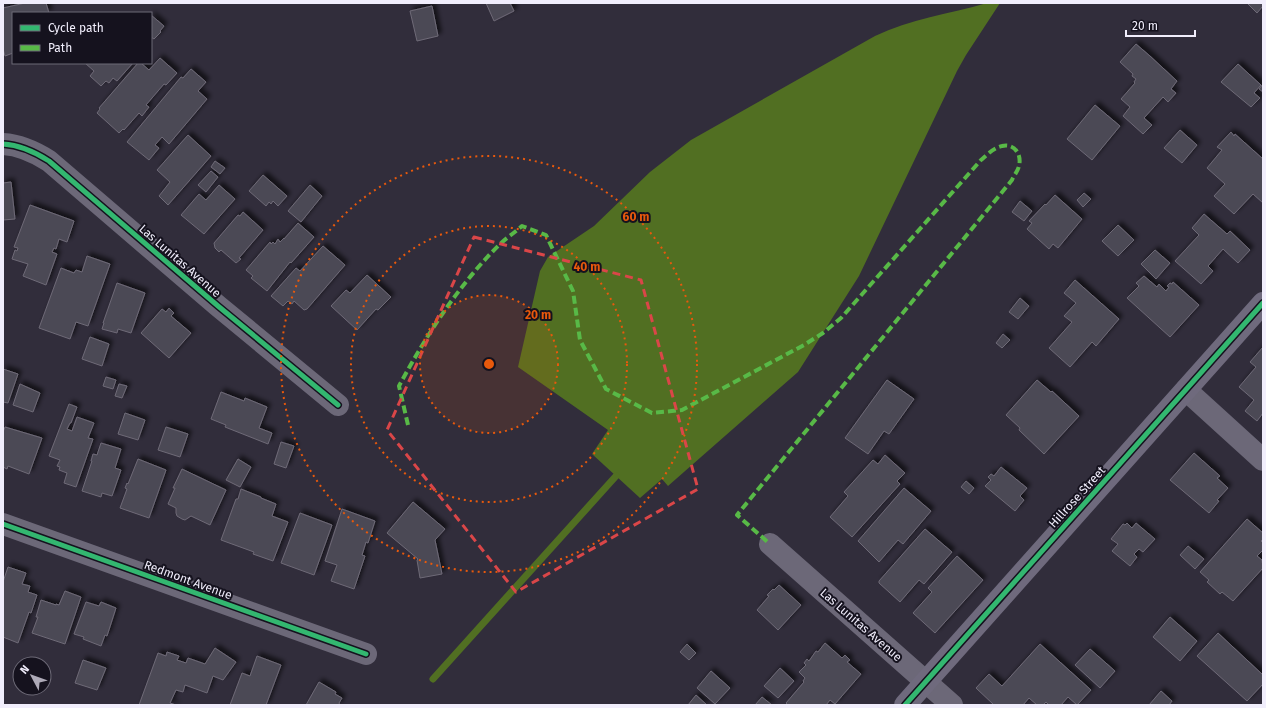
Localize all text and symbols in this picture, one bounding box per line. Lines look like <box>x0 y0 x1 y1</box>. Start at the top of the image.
legend <box>12 12 152 64</box>
scale bar <box>1126 12 1195 38</box>
text: 20 m <box>1132 19 1158 33</box>
text: Cycle path <box>48 21 104 35</box>
text: Path <box>48 41 72 55</box>
text: 60 m <box>623 210 649 224</box>
street label: Las Lunitas Avenue <box>136 222 224 300</box>
text: 40 m <box>574 260 600 274</box>
text: 20 m <box>525 308 551 322</box>
centre of rings <box>482 357 496 371</box>
street label: Hillrose Street <box>1046 463 1109 531</box>
street label: Redmont Avenue <box>142 558 234 602</box>
street label: Las Lunitas Avenue <box>817 586 905 664</box>
north arrow <box>12 656 52 696</box>
text: N <box>18 663 32 677</box>

